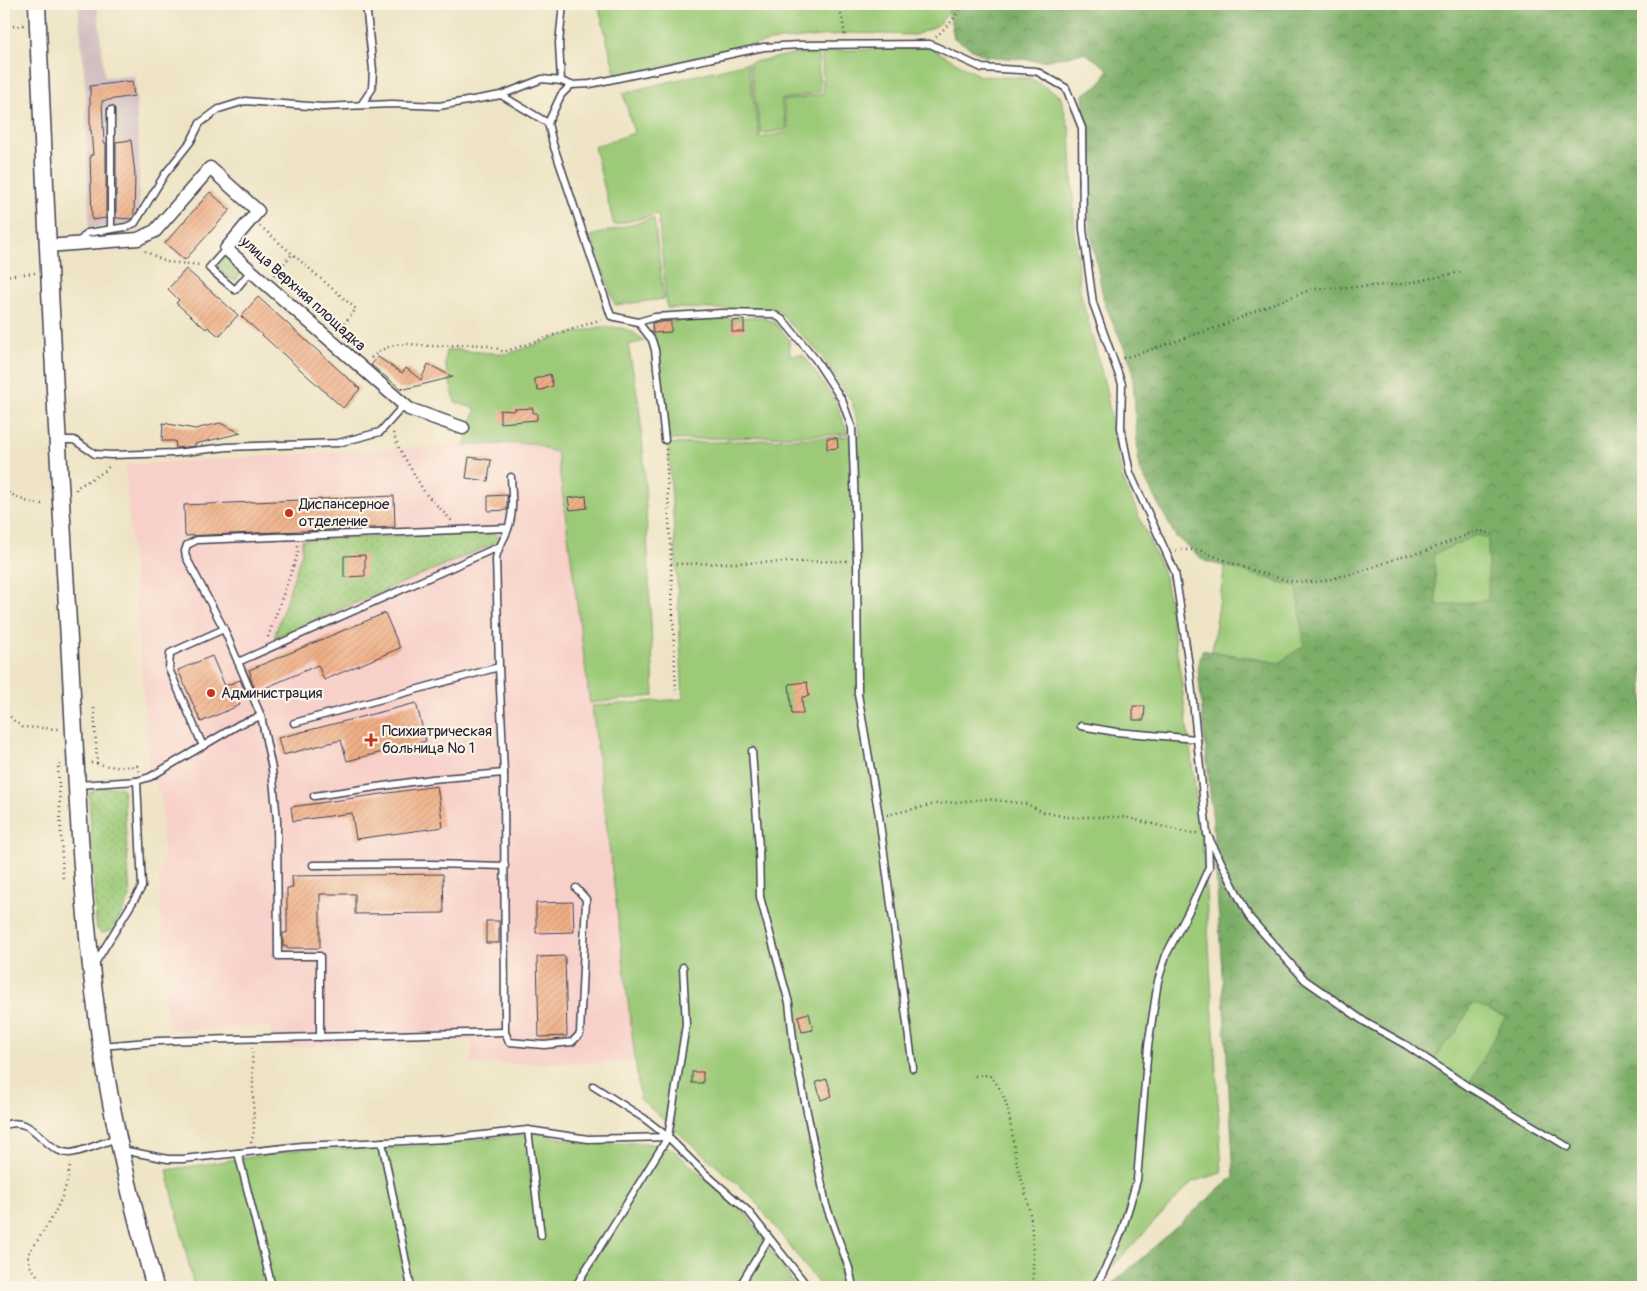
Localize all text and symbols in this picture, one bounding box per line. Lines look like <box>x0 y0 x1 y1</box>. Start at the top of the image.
street label: улица Верхняя площадка <box>236 232 370 355</box>
place label: Диспансерное отделение <box>298 495 390 531</box>
marker: Диспансерное отделение <box>283 507 295 519</box>
place label: Администрация <box>221 684 322 703</box>
marker: Администрация <box>205 687 217 699</box>
place label: Психиатрическая больница № 1 <box>382 722 492 758</box>
marker: Психиатрическая больница № 1 <box>364 733 378 747</box>

